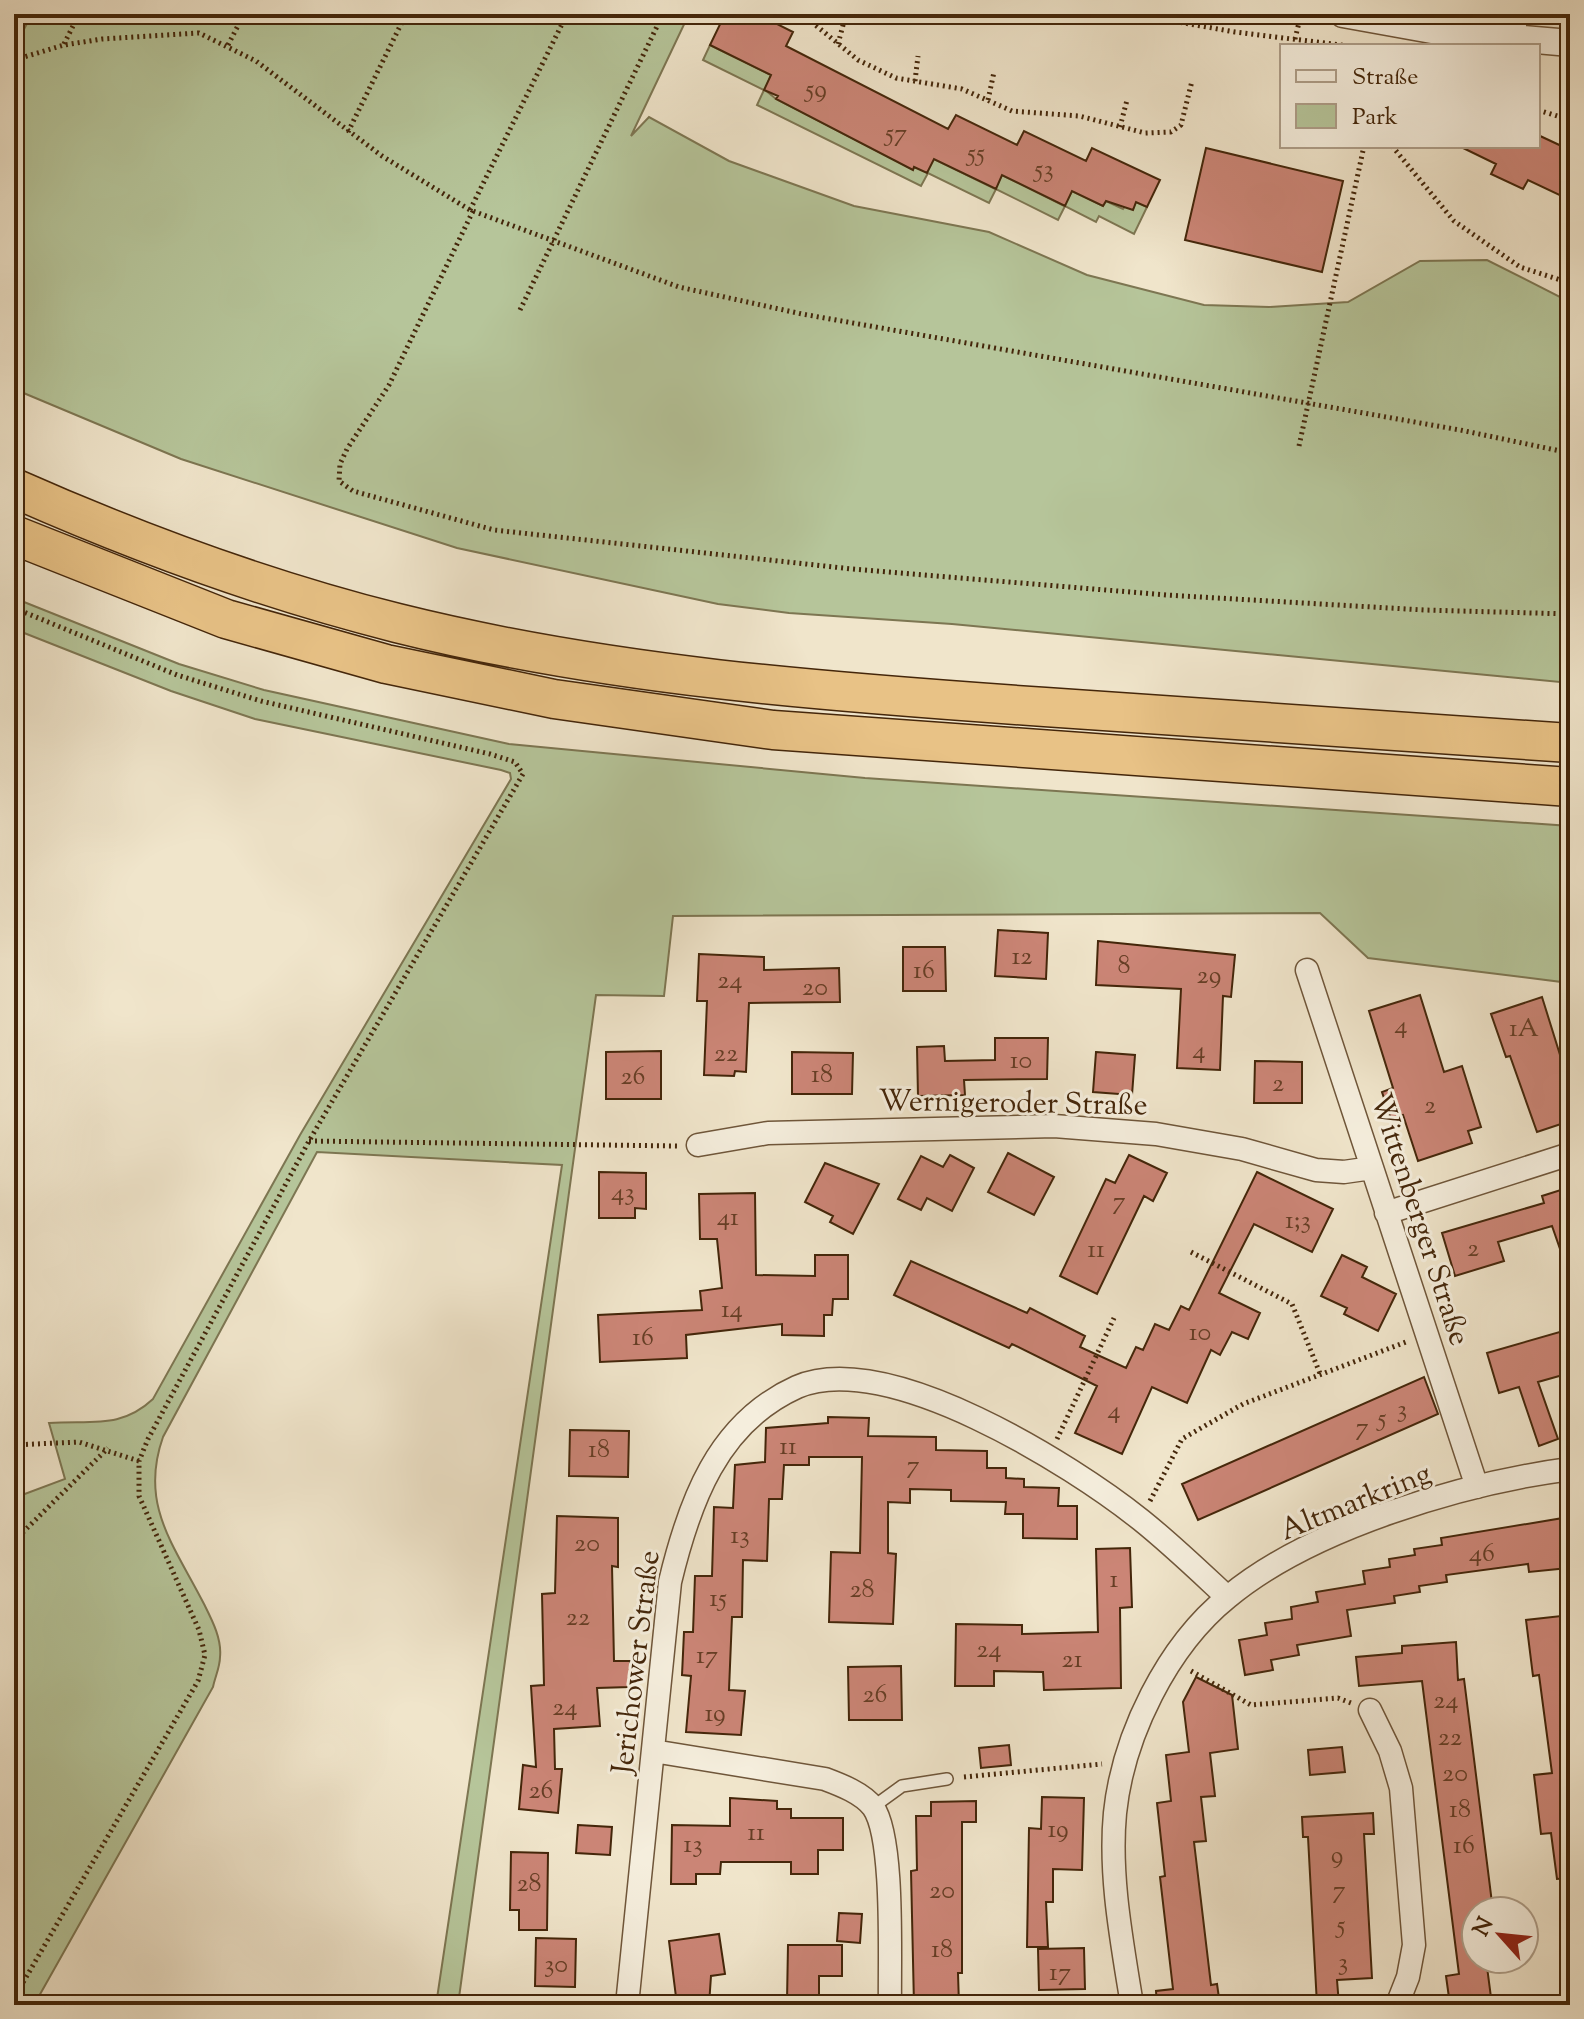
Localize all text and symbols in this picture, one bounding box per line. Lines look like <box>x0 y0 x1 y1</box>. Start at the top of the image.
legend <box>1280 44 1540 148</box>
text: Straße <box>1352 61 1418 95</box>
house number: 59 <box>803 72 827 109</box>
text: Park <box>1352 101 1398 135</box>
house number: 57 <box>883 116 907 153</box>
house number: 55 <box>965 136 985 173</box>
house number: 53 <box>1032 152 1054 189</box>
house number: 12 <box>1011 939 1033 976</box>
house number: 8 <box>1117 948 1131 985</box>
house number: 16 <box>913 953 935 990</box>
house number: 29 <box>1197 958 1221 995</box>
house number: 24 <box>717 963 743 1000</box>
house number: 20 <box>802 970 828 1007</box>
house number: 4 <box>1394 1008 1408 1045</box>
house number: 1A <box>1509 1011 1539 1048</box>
house number: 4 <box>1192 1033 1206 1070</box>
house number: 22 <box>714 1036 738 1073</box>
house number: 10 <box>1010 1043 1032 1080</box>
house number: 18 <box>811 1057 833 1094</box>
house number: 26 <box>620 1059 646 1096</box>
house number: 2 <box>1272 1066 1284 1103</box>
street label: Wernigeroder Straße <box>878 1081 1148 1128</box>
street label: Wittenberger Straße <box>1358 1088 1480 1351</box>
house number: 2 <box>1424 1088 1436 1125</box>
house number: 43 <box>611 1175 635 1212</box>
house number: 7 <box>1112 1184 1126 1221</box>
house number: 41 <box>717 1200 739 1237</box>
house number: 1;3 <box>1285 1203 1311 1240</box>
house number: 2 <box>1467 1231 1479 1268</box>
house number: 11 <box>1087 1232 1105 1269</box>
house number: 14 <box>721 1292 743 1329</box>
house number: 10 <box>1189 1315 1211 1352</box>
house number: 16 <box>632 1320 654 1357</box>
house number: 3 <box>1397 1392 1407 1429</box>
house number: 4 <box>1107 1393 1121 1430</box>
house number: 5 <box>1376 1401 1387 1438</box>
house number: 7 <box>1355 1410 1369 1447</box>
house number: 11 <box>779 1429 797 1466</box>
house number: 18 <box>588 1432 610 1469</box>
house number: 7 <box>906 1448 920 1485</box>
street label: Altmarkring <box>1274 1453 1438 1553</box>
house number: 13 <box>730 1518 750 1555</box>
house number: 20 <box>574 1526 600 1563</box>
house number: 46 <box>1469 1536 1495 1573</box>
street label: Jerichower Straße <box>602 1548 673 1778</box>
house number: 1 <box>1110 1562 1119 1599</box>
house number: 28 <box>849 1572 875 1609</box>
house number: 15 <box>709 1581 727 1618</box>
house number: 22 <box>566 1600 590 1637</box>
house number: 24 <box>976 1632 1002 1669</box>
house number: 17 <box>696 1638 718 1675</box>
house number: 21 <box>1061 1642 1083 1679</box>
house number: 26 <box>862 1677 888 1714</box>
house number: 24 <box>1433 1683 1459 1720</box>
house number: 24 <box>552 1690 578 1727</box>
house number: 19 <box>704 1696 726 1733</box>
house number: 22 <box>1438 1720 1462 1757</box>
house number: 20 <box>1442 1756 1468 1793</box>
house number: 26 <box>528 1773 554 1810</box>
house number: 18 <box>1449 1792 1471 1829</box>
house number: 19 <box>1047 1812 1069 1849</box>
house number: 11 <box>747 1815 765 1852</box>
house number: 13 <box>683 1827 703 1864</box>
house number: 16 <box>1453 1828 1475 1865</box>
house number: 9 <box>1331 1838 1343 1875</box>
house number: 28 <box>516 1866 542 1903</box>
house number: 20 <box>929 1873 955 1910</box>
house number: 7 <box>1332 1873 1346 1910</box>
north arrow <box>1460 1895 1540 1975</box>
house number: 5 <box>1335 1908 1346 1945</box>
text: N <box>1467 1912 1503 1942</box>
house number: 18 <box>931 1932 953 1969</box>
house number: 3 <box>1338 1945 1348 1982</box>
house number: 30 <box>544 1947 568 1984</box>
house number: 17 <box>1049 1955 1071 1992</box>

